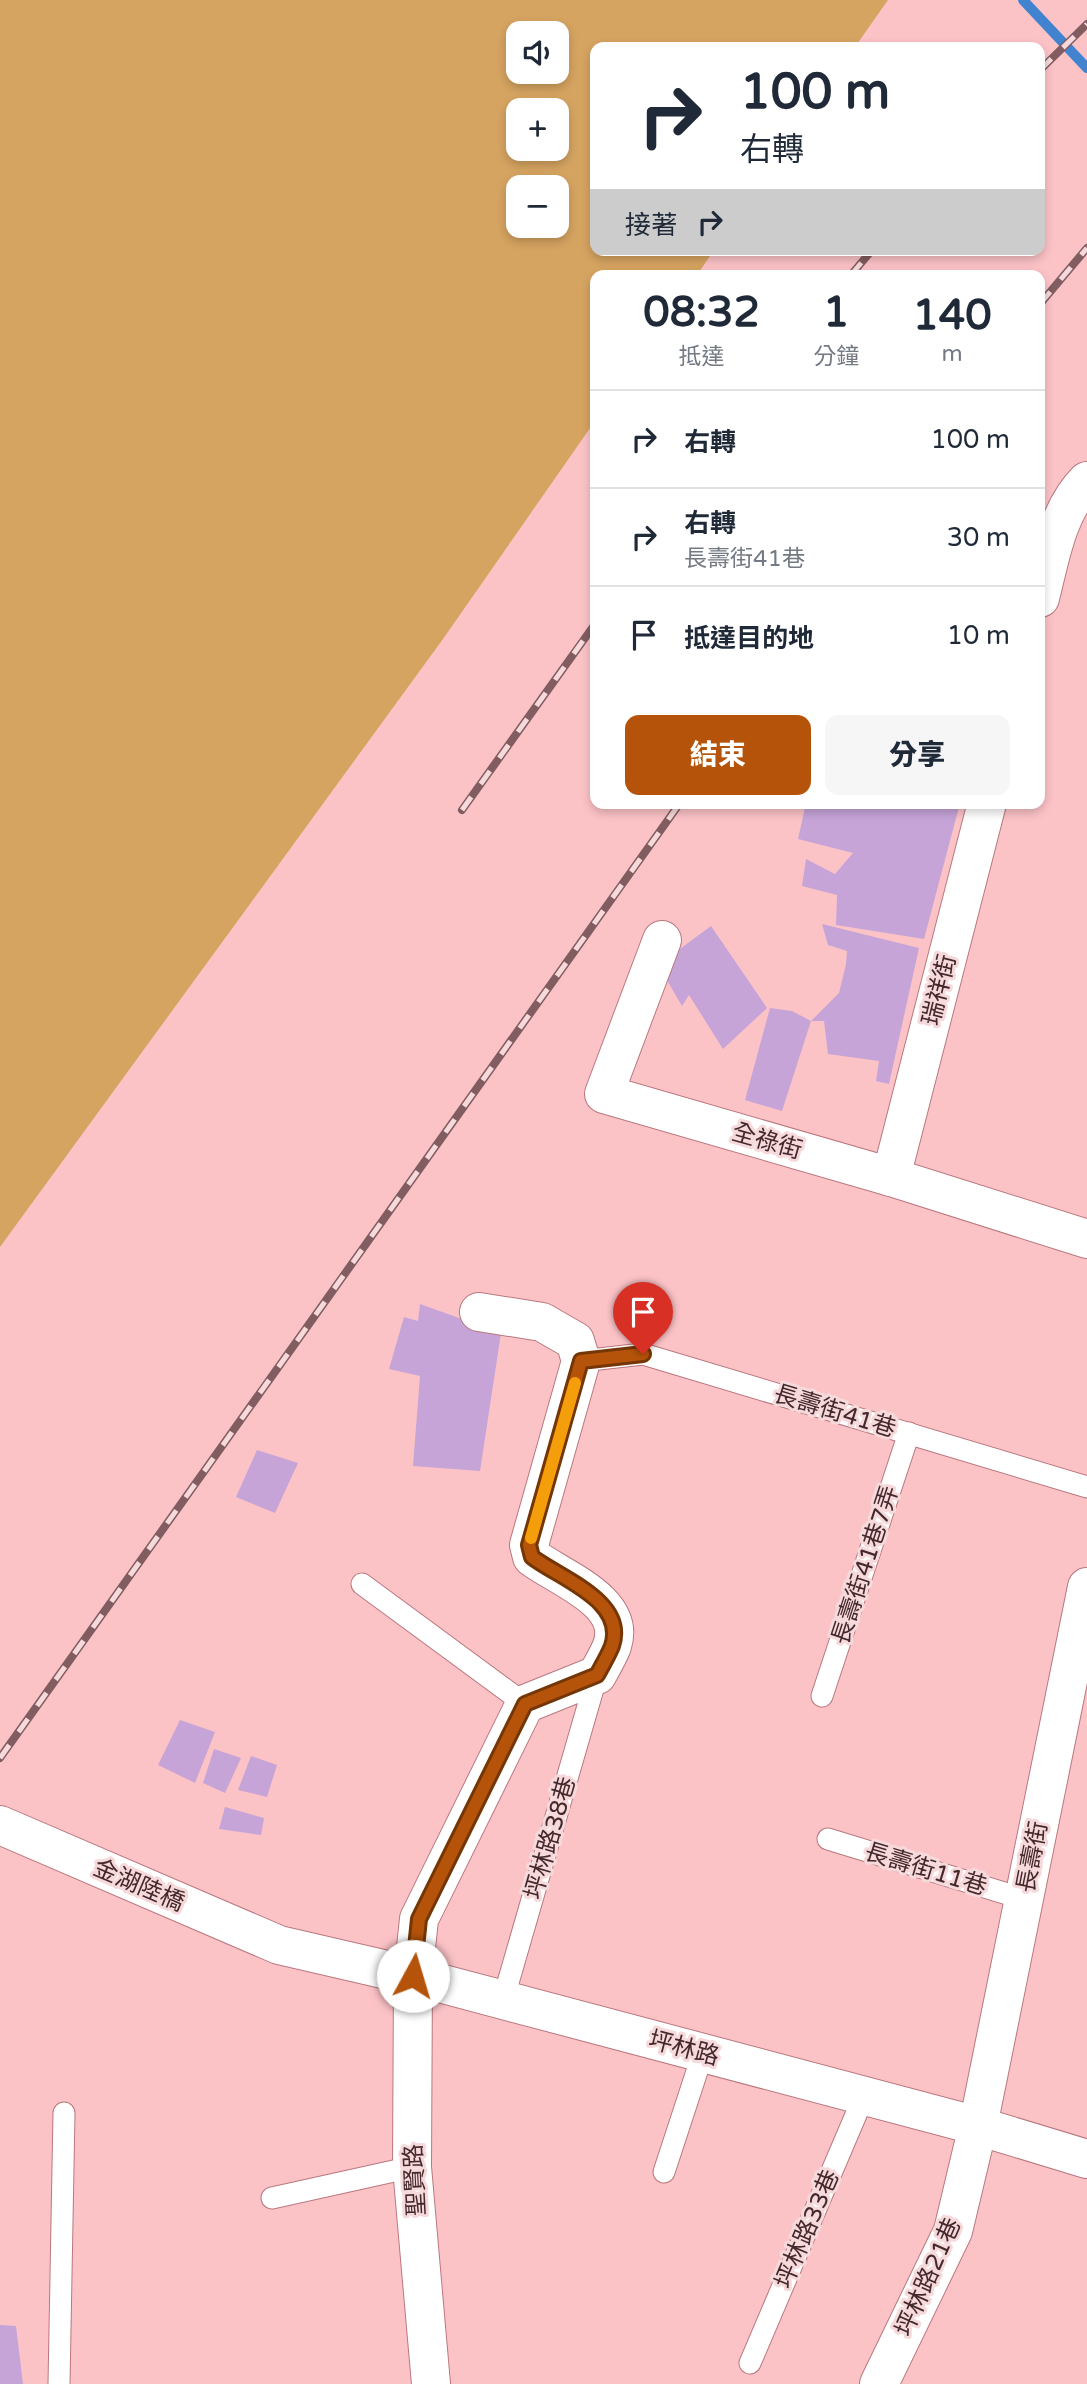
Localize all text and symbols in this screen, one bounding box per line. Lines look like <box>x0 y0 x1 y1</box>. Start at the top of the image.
map controls <box>506 21 569 238</box>
button: sound <box>506 21 569 84</box>
text: 100 m <box>740 63 890 122</box>
icon: right <box>625 70 716 161</box>
button: + <box>506 98 569 161</box>
text: 右轉 <box>740 131 804 169</box>
button: − <box>506 175 569 238</box>
icon: right <box>691 203 729 241</box>
text: 接著 <box>625 210 677 241</box>
text: 08:32 <box>643 287 760 338</box>
text: 1 <box>823 287 849 338</box>
text: 140 <box>912 290 992 341</box>
text: m <box>941 340 963 368</box>
text: 抵達 <box>679 343 725 371</box>
text: 分鐘 <box>813 343 859 371</box>
icon: right <box>625 420 663 458</box>
text: 100 m <box>930 424 1010 455</box>
text: 右轉 <box>684 427 736 458</box>
text: 右轉 <box>684 508 736 539</box>
icon: right <box>625 518 663 556</box>
text: 30 m <box>947 522 1010 553</box>
text: 長壽街41巷 <box>684 545 805 573</box>
icon: arrive <box>625 616 663 654</box>
text: 10 m <box>947 620 1010 651</box>
text: 抵達目的地 <box>684 623 814 654</box>
button: 結束 <box>625 715 811 795</box>
button: 分享 <box>825 715 1010 795</box>
street label: 瑞祥街 <box>917 952 962 1029</box>
street label: 全祿街 <box>728 1118 805 1165</box>
pin <box>613 1282 673 1354</box>
icon: arrive <box>624 1293 662 1331</box>
street label: 長壽街41巷 <box>770 1379 899 1444</box>
street label: 長壽街41巷7弄 <box>826 1482 905 1648</box>
street label: 坪林路38巷 <box>519 1774 582 1903</box>
street label: 長壽街 <box>1011 1819 1054 1895</box>
street label: 長壽街11巷 <box>861 1837 990 1902</box>
street label: 金湖陸橋 <box>89 1853 189 1918</box>
position arrow <box>376 1939 450 2013</box>
street label: 坪林路 <box>645 2025 722 2072</box>
street label: 聖賢路 <box>399 2143 432 2217</box>
street label: 坪林路33巷 <box>769 2165 845 2293</box>
street label: 坪林路21巷 <box>890 2214 967 2341</box>

